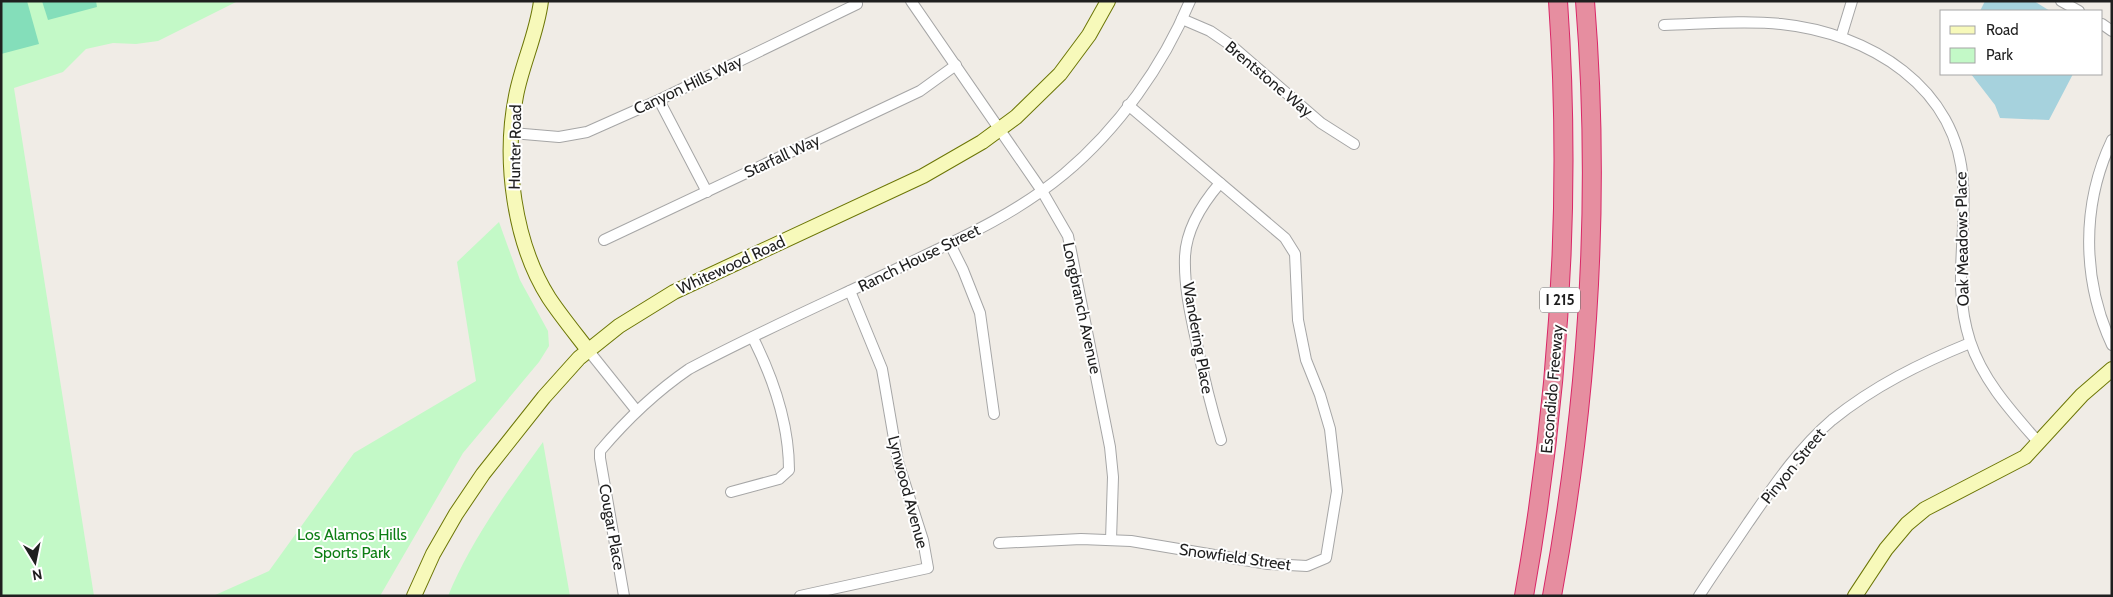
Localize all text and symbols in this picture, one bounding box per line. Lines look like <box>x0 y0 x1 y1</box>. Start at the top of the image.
legend <box>1940 10 2103 75</box>
text: Road <box>1986 21 2019 39</box>
street label: Brentstone Way <box>1221 37 1317 121</box>
text: Park <box>1986 46 2013 64</box>
street label: Canyon Hills Way <box>631 52 745 118</box>
street label: Hunter Road <box>505 104 525 190</box>
street label: Starfall Way <box>741 130 823 182</box>
street label: Oak Meadows Place <box>1951 172 1973 306</box>
street label: Ranch House Street <box>855 220 984 296</box>
street label: Whitewood Road <box>674 232 788 298</box>
street label: Longbranch Avenue <box>1059 240 1105 376</box>
street label: Wandering Place <box>1179 281 1217 395</box>
road number: I 215 <box>1540 288 1580 312</box>
street label: Escondido Freeway <box>1537 324 1567 454</box>
street label: Pinyon Street <box>1757 424 1830 508</box>
street label: Lynwood Avenue <box>884 433 932 551</box>
street label: Cougar Place <box>595 483 629 571</box>
park label: Los Alamos Hills Sports Park <box>297 525 407 562</box>
north arrow <box>10 537 60 587</box>
street label: Snowfield Street <box>1178 540 1293 574</box>
text: N <box>31 565 44 585</box>

